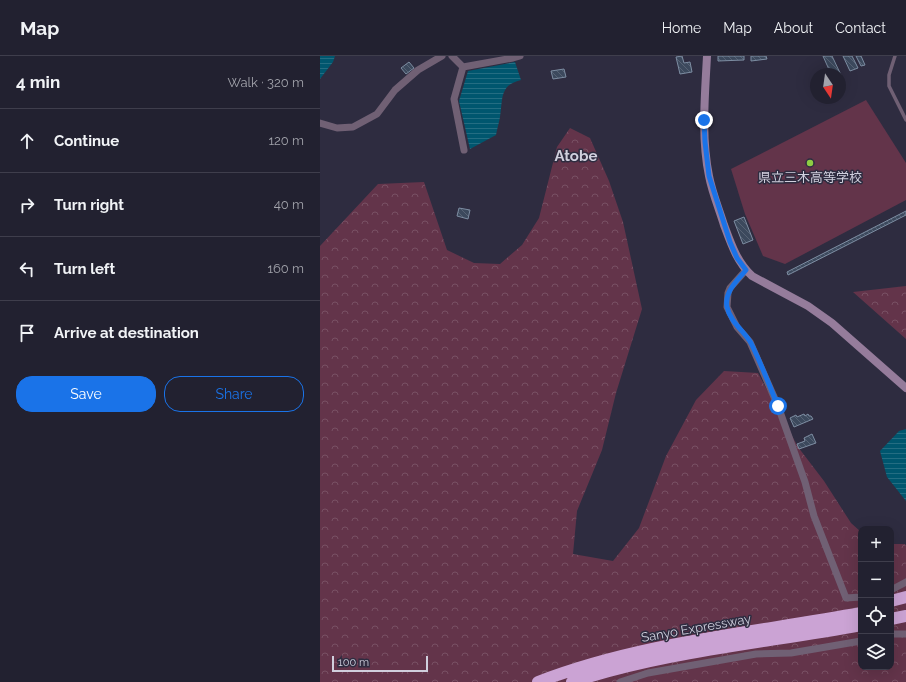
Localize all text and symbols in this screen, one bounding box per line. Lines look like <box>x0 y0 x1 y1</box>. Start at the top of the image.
text: Map <box>20 17 59 39</box>
text: Home <box>662 20 701 36</box>
text: Map <box>723 20 752 36</box>
text: About <box>774 20 813 36</box>
text: Contact <box>835 20 886 36</box>
north arrow <box>810 68 846 104</box>
text: 4 min <box>16 72 60 92</box>
text: Walk · 320 m <box>228 75 304 90</box>
route end <box>695 111 713 129</box>
icon: ahead <box>16 130 38 152</box>
text: Continue <box>54 132 119 150</box>
text: 120 m <box>268 133 304 148</box>
district label: Atobe <box>555 147 597 165</box>
marker: 県立三木高等学校 <box>805 158 815 168</box>
place label: 県立三木高等学校 <box>758 170 862 185</box>
icon: right <box>16 194 38 216</box>
text: Turn right <box>54 196 124 214</box>
text: 40 m <box>274 197 304 212</box>
icon: left <box>16 258 38 280</box>
text: Turn left <box>54 260 115 278</box>
text: 160 m <box>267 261 304 276</box>
icon: arrive <box>16 322 38 344</box>
text: Arrive at destination <box>54 324 199 342</box>
button: Save <box>16 376 156 412</box>
button: Share <box>164 376 304 412</box>
route start <box>769 397 787 415</box>
map controls <box>858 526 894 670</box>
button: + <box>858 526 894 562</box>
button: − <box>858 562 894 598</box>
button: locate <box>858 598 894 634</box>
street label: Sanyo Expressway <box>640 611 752 645</box>
button: layers <box>858 634 894 670</box>
scale bar <box>332 654 428 673</box>
text: 100 m <box>338 656 369 669</box>

